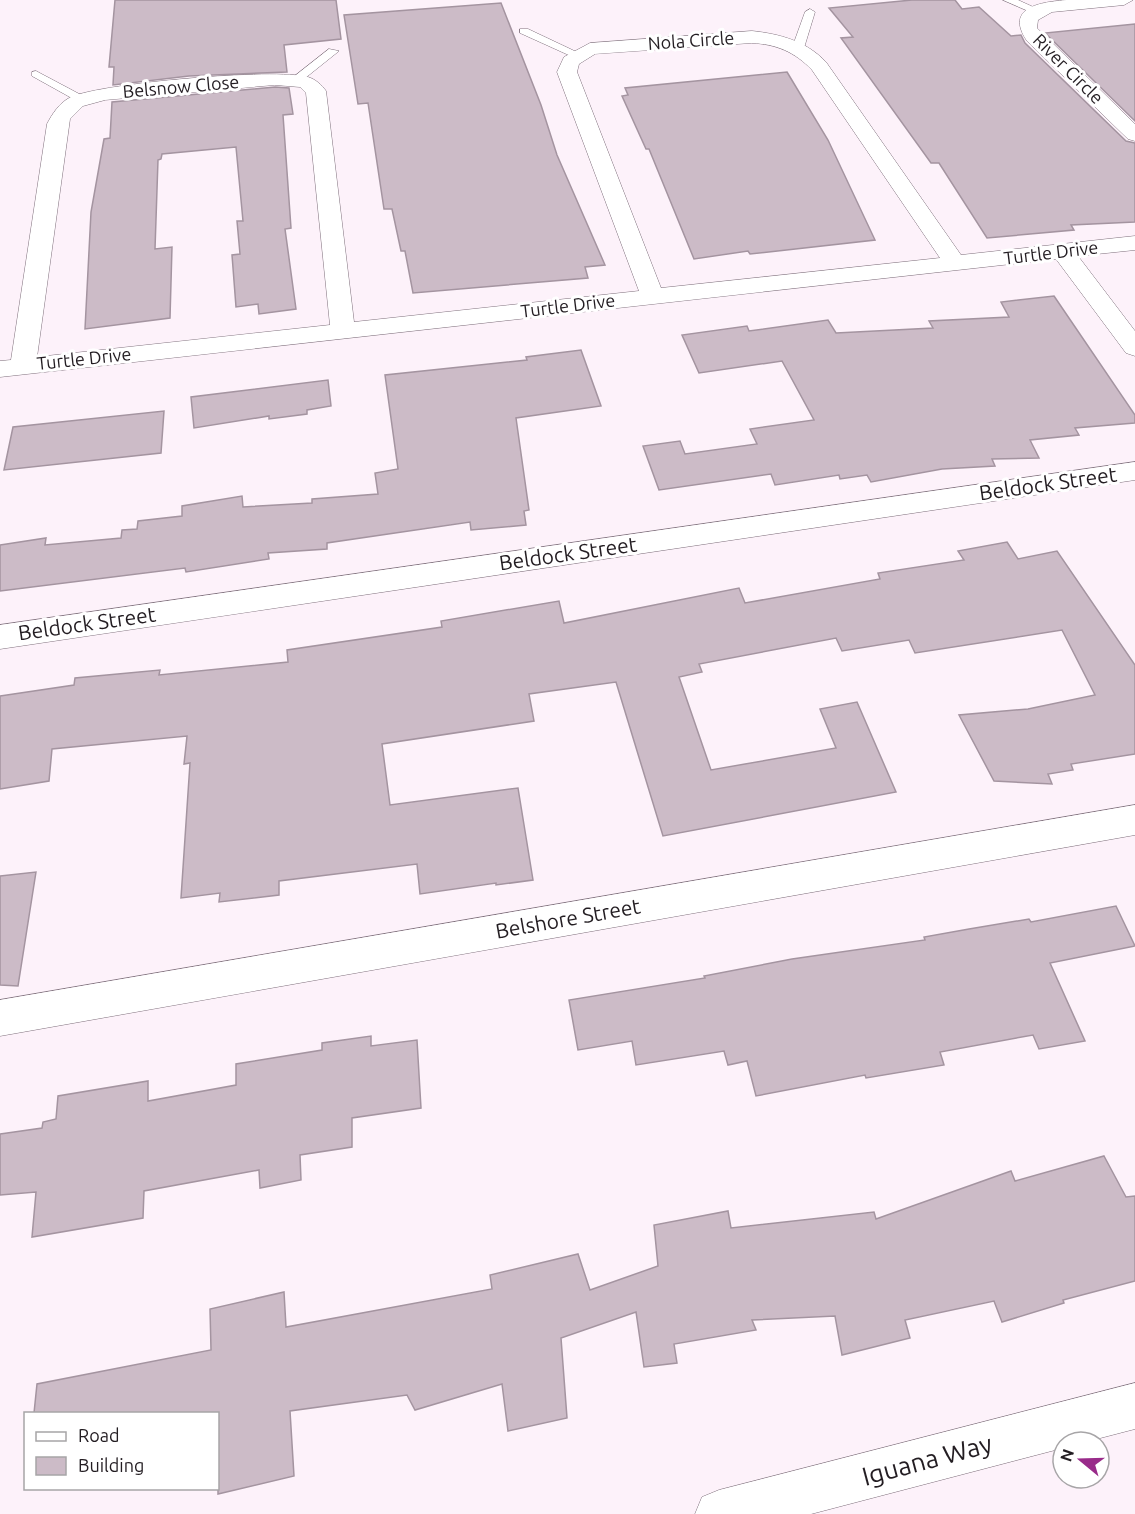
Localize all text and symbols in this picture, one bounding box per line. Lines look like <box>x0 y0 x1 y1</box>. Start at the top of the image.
street label: Nola Circle <box>647 27 735 53</box>
street label: River Circle <box>1030 29 1108 107</box>
street label: Belsnow Close <box>122 71 240 101</box>
street label: Turtle Drive <box>1003 236 1099 268</box>
street label: Turtle Drive <box>520 289 616 321</box>
street label: Turtle Drive <box>36 343 132 373</box>
street label: Beldock Street <box>977 461 1118 505</box>
street label: Beldock Street <box>497 531 638 575</box>
street label: Beldock Street <box>16 601 157 645</box>
street label: Belshore Street <box>493 893 642 943</box>
legend <box>24 1412 219 1490</box>
text: Road <box>78 1425 120 1445</box>
street label: Iguana Way <box>859 1428 995 1491</box>
north arrow <box>1051 1430 1111 1490</box>
text: N <box>1056 1447 1077 1464</box>
text: Building <box>78 1455 144 1475</box>

